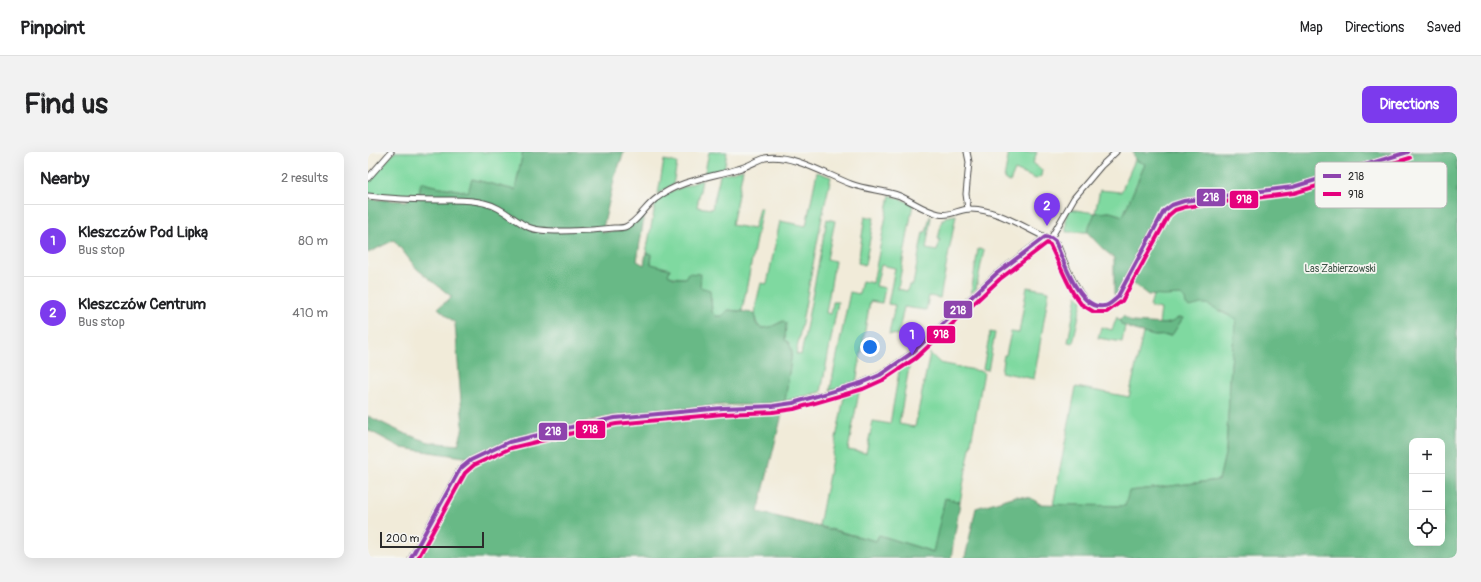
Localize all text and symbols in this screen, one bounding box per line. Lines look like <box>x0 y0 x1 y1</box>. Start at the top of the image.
text: Pinpoint <box>20 16 85 40</box>
text: Map <box>1300 19 1323 36</box>
text: Directions <box>1345 19 1404 36</box>
text: Saved <box>1426 19 1461 36</box>
button: Directions <box>1362 86 1457 123</box>
text: Find us <box>24 87 108 122</box>
legend <box>1315 162 1447 208</box>
text: Nearby <box>40 168 89 189</box>
text: 2 results <box>281 170 328 186</box>
text: 218 <box>1348 170 1364 183</box>
line badge: 218 <box>1196 188 1226 207</box>
text: 918 <box>1348 188 1364 201</box>
line badge: 918 <box>1229 190 1259 209</box>
text: 218 <box>1203 191 1219 204</box>
pin: 2 <box>1034 193 1060 226</box>
text: 918 <box>1236 193 1252 206</box>
text: Kleszczów Pod Lipką <box>78 223 209 242</box>
text: 1 <box>50 233 56 249</box>
text: 80 m <box>298 233 328 249</box>
text: Bus stop <box>78 242 125 258</box>
park label: Las Zabierzowski <box>1304 263 1376 275</box>
text: Kleszczów Centrum <box>78 295 206 314</box>
line badge: 218 <box>943 300 973 319</box>
text: 218 <box>950 304 966 317</box>
text: 2 <box>49 305 57 321</box>
text: 410 m <box>292 305 328 321</box>
text: Bus stop <box>78 314 125 330</box>
pin: 1 <box>899 322 925 355</box>
line badge: 918 <box>926 325 956 344</box>
text: 918 <box>933 328 949 341</box>
your location <box>860 337 880 357</box>
line badge: 918 <box>575 420 606 439</box>
line badge: 218 <box>538 422 568 441</box>
text: 918 <box>582 423 598 436</box>
text: 218 <box>545 425 561 438</box>
map controls <box>1409 438 1445 546</box>
button: + <box>1409 438 1445 474</box>
button: − <box>1409 474 1445 510</box>
button: locate <box>1409 510 1445 546</box>
scale bar <box>380 530 484 549</box>
text: 200 m <box>386 532 419 545</box>

